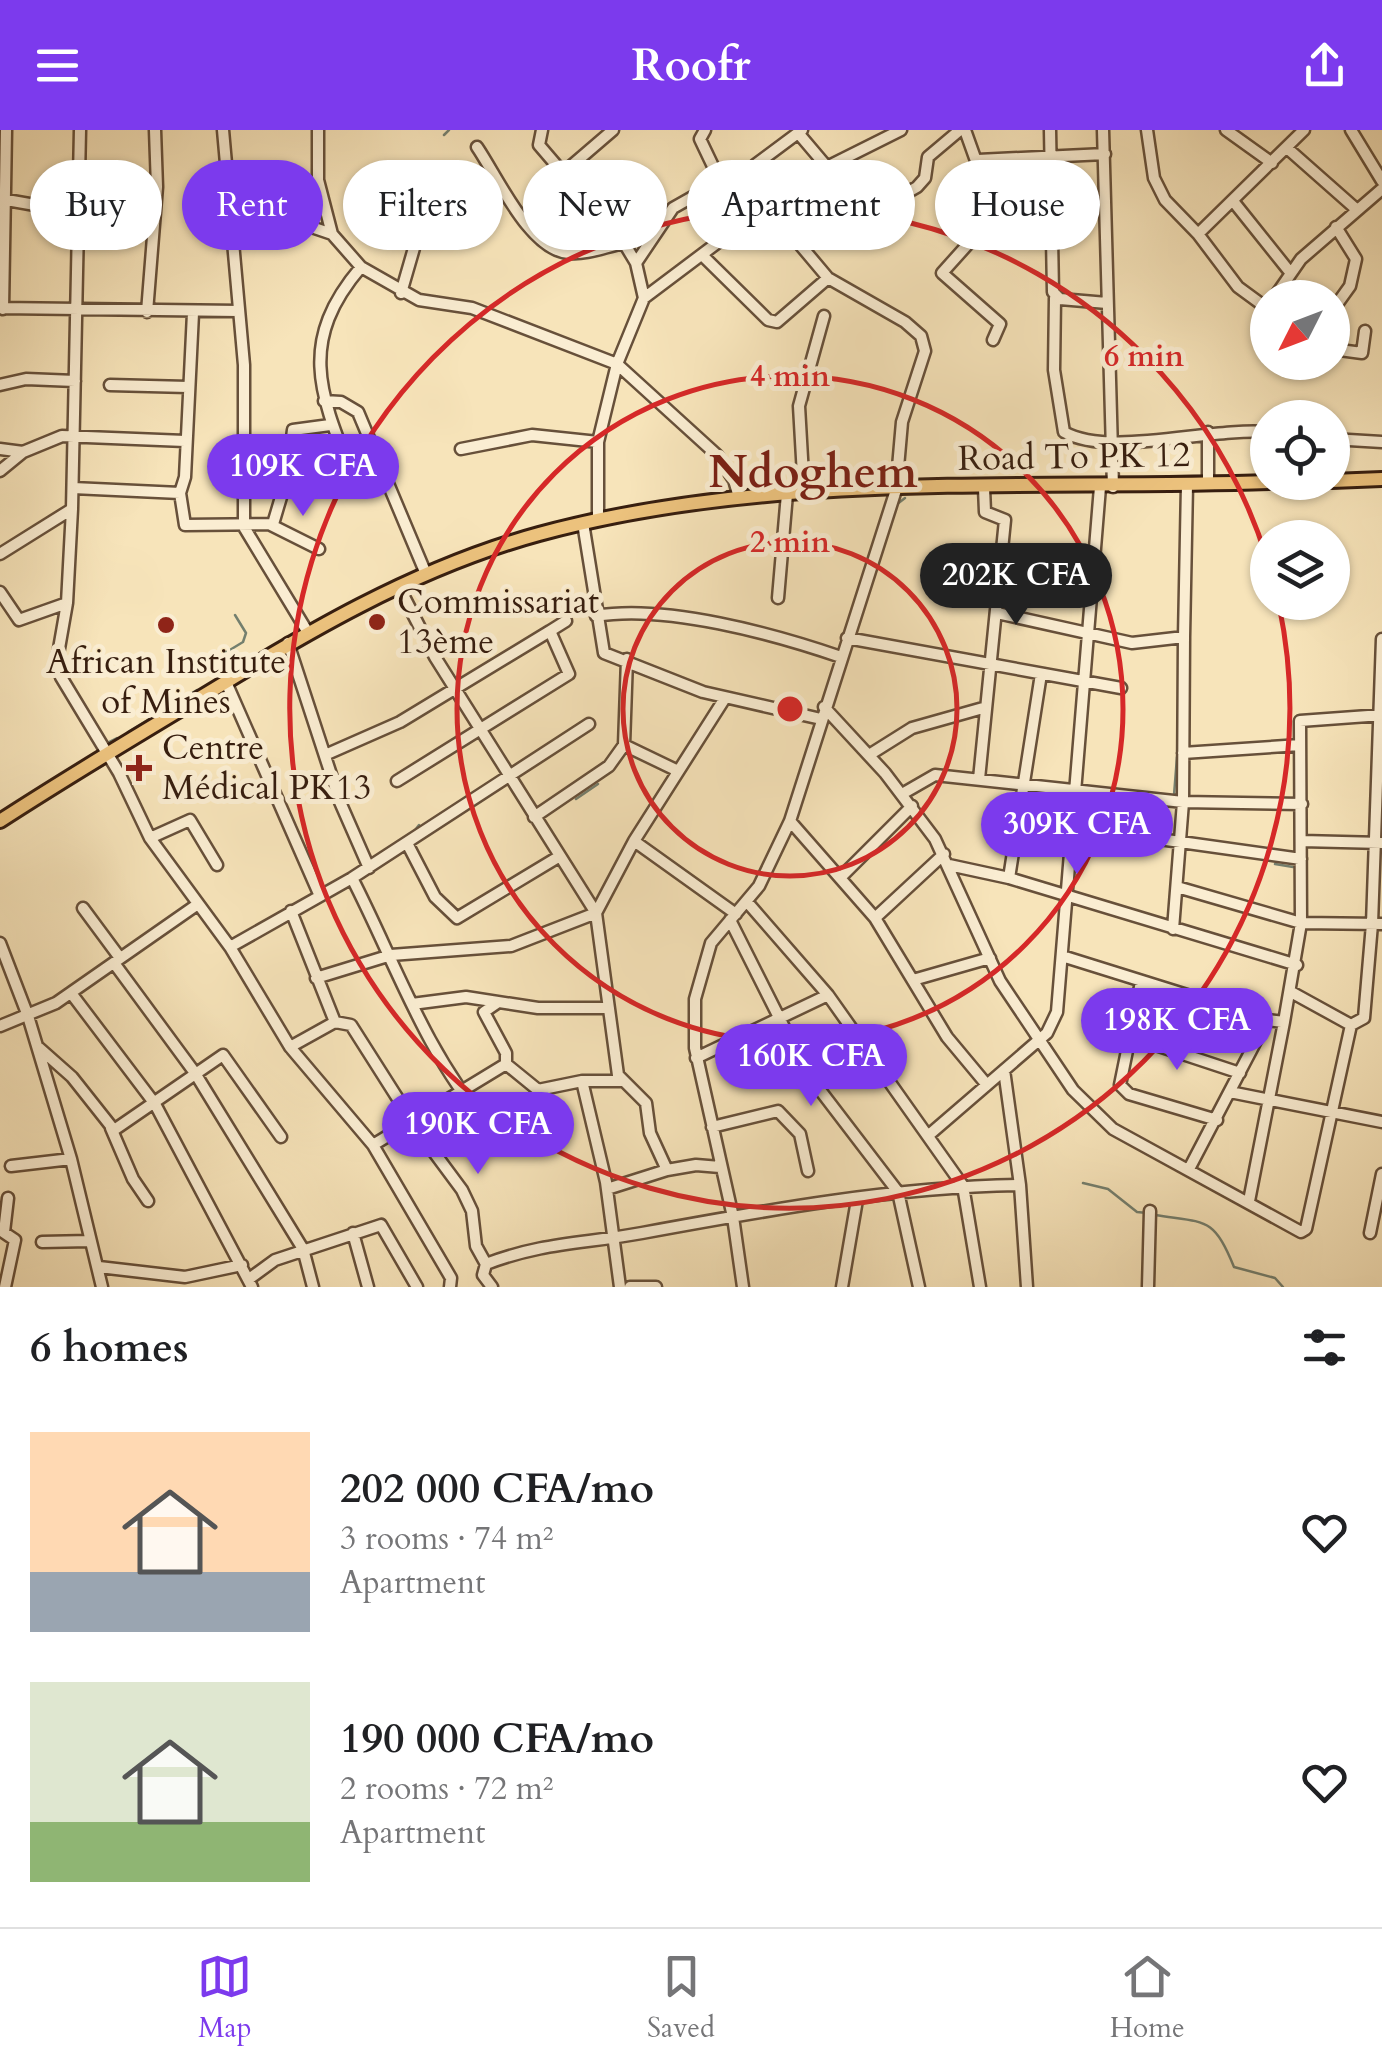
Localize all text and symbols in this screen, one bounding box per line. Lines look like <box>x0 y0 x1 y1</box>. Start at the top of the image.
text: Roofr <box>631 35 751 96</box>
icon: menu <box>30 38 85 93</box>
icon: share <box>1297 38 1352 93</box>
chip: Buy <box>30 160 162 250</box>
chip: Rent <box>182 160 323 250</box>
chip: Filters <box>343 160 503 250</box>
chip: New <box>523 160 667 250</box>
chip: Apartment <box>687 160 915 250</box>
chip: House <box>935 160 1100 250</box>
north arrow <box>1250 280 1350 380</box>
map controls <box>1250 280 1350 620</box>
text: 6 min <box>1104 336 1184 377</box>
text: 4 min <box>750 356 830 397</box>
button: locate <box>1250 400 1350 500</box>
street label: Road To PK 12 <box>957 431 1191 483</box>
pin: 109K CFA <box>200 434 406 519</box>
district label: Ndoghem <box>709 442 918 503</box>
text: 109K CFA <box>229 444 377 488</box>
button: layers <box>1250 520 1350 620</box>
text: 2 min <box>750 522 830 563</box>
pin: 202K CFA <box>913 543 1119 628</box>
text: 202K CFA <box>942 553 1090 597</box>
place label: Commissariat 13ème <box>397 578 599 666</box>
marker: Commissariat 13ème <box>366 611 388 633</box>
marker: African Institute of Mines <box>155 614 177 636</box>
place label: African Institute of Mines <box>46 638 286 726</box>
centre of rings <box>772 691 808 727</box>
place label: Centre Médical PK13 <box>162 724 371 812</box>
marker: Centre Médical PK13 <box>126 755 152 781</box>
pin: 309K CFA <box>974 792 1180 877</box>
text: 309K CFA <box>1003 802 1151 846</box>
pin: 198K CFA <box>1074 988 1280 1073</box>
text: 198K CFA <box>1103 998 1251 1042</box>
pin: 160K CFA <box>708 1024 914 1109</box>
text: 160K CFA <box>737 1034 885 1078</box>
pin: 190K CFA <box>375 1092 581 1177</box>
text: 190K CFA <box>404 1102 552 1146</box>
text: 6 homes <box>30 1319 188 1376</box>
icon: filters <box>1297 1320 1352 1375</box>
text: 202 000 CFA/mo <box>340 1460 654 1517</box>
icon: home <box>110 1472 230 1592</box>
icon: heart <box>1297 1505 1352 1560</box>
text: 3 rooms · 74 m² <box>340 1517 553 1561</box>
text: Apartment <box>340 1561 485 1605</box>
text: 190 000 CFA/mo <box>340 1710 654 1767</box>
icon: home <box>110 1722 230 1842</box>
icon: heart <box>1297 1755 1352 1810</box>
text: 2 rooms · 72 m² <box>340 1767 553 1811</box>
text: Apartment <box>340 1811 485 1855</box>
tab: Map <box>197 1949 252 2047</box>
tab: Saved <box>647 1949 715 2047</box>
tab: Home <box>1110 1949 1185 2047</box>

